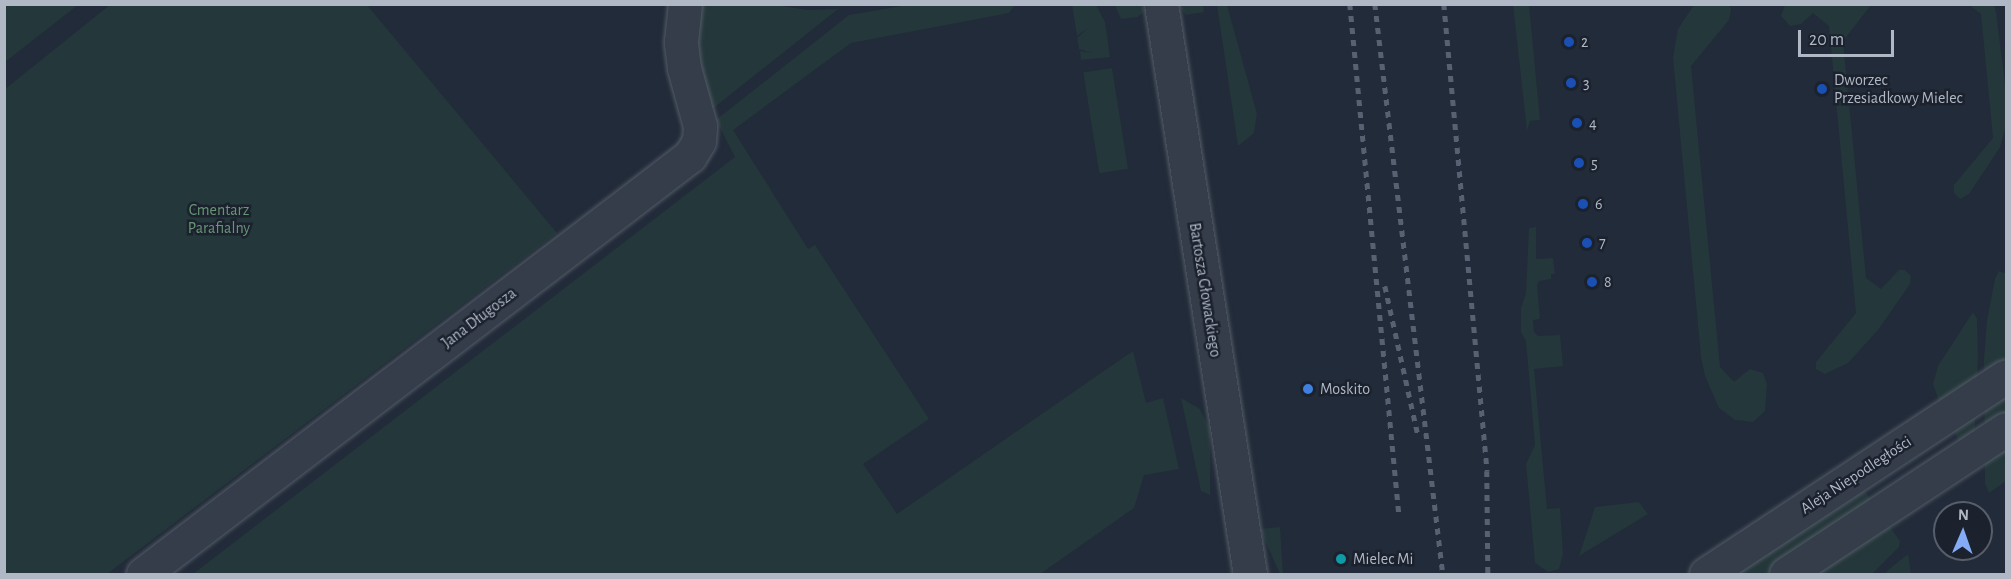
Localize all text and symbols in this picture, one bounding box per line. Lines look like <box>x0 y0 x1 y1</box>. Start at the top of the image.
scale bar <box>1801 18 1897 56</box>
text: 20 m <box>1809 31 1844 49</box>
place label: 2 <box>1581 32 1588 52</box>
marker: 2 <box>1562 35 1576 49</box>
place label: Dworzec Przesiadkowy Mielec <box>1834 70 1963 108</box>
place label: 3 <box>1583 73 1590 93</box>
marker: 3 <box>1564 76 1578 90</box>
marker: Dworzec Przesiadkowy Mielec <box>1815 82 1829 96</box>
place label: 4 <box>1589 113 1597 133</box>
marker: 4 <box>1570 116 1584 130</box>
place label: 5 <box>1591 153 1598 173</box>
marker: 5 <box>1572 156 1586 170</box>
place label: 6 <box>1595 194 1603 214</box>
marker: 6 <box>1576 197 1590 211</box>
park label: Cmentarz Parafialny <box>188 200 250 238</box>
street label: Bartosza Głowackiego <box>1185 221 1225 359</box>
place label: 7 <box>1599 233 1606 253</box>
marker: 7 <box>1580 236 1594 250</box>
place label: 8 <box>1604 272 1612 292</box>
marker: 8 <box>1585 275 1599 289</box>
street label: Jana Długosza <box>438 284 520 352</box>
place label: Moskito <box>1320 379 1370 399</box>
marker: Moskito <box>1301 382 1315 396</box>
street label: Aleja Niepodległości <box>1797 432 1915 518</box>
north arrow <box>1933 501 1993 561</box>
text: N <box>1958 507 1969 523</box>
place label: Mielec Mi <box>1353 549 1413 569</box>
marker: Mielec Mi <box>1334 552 1348 566</box>

